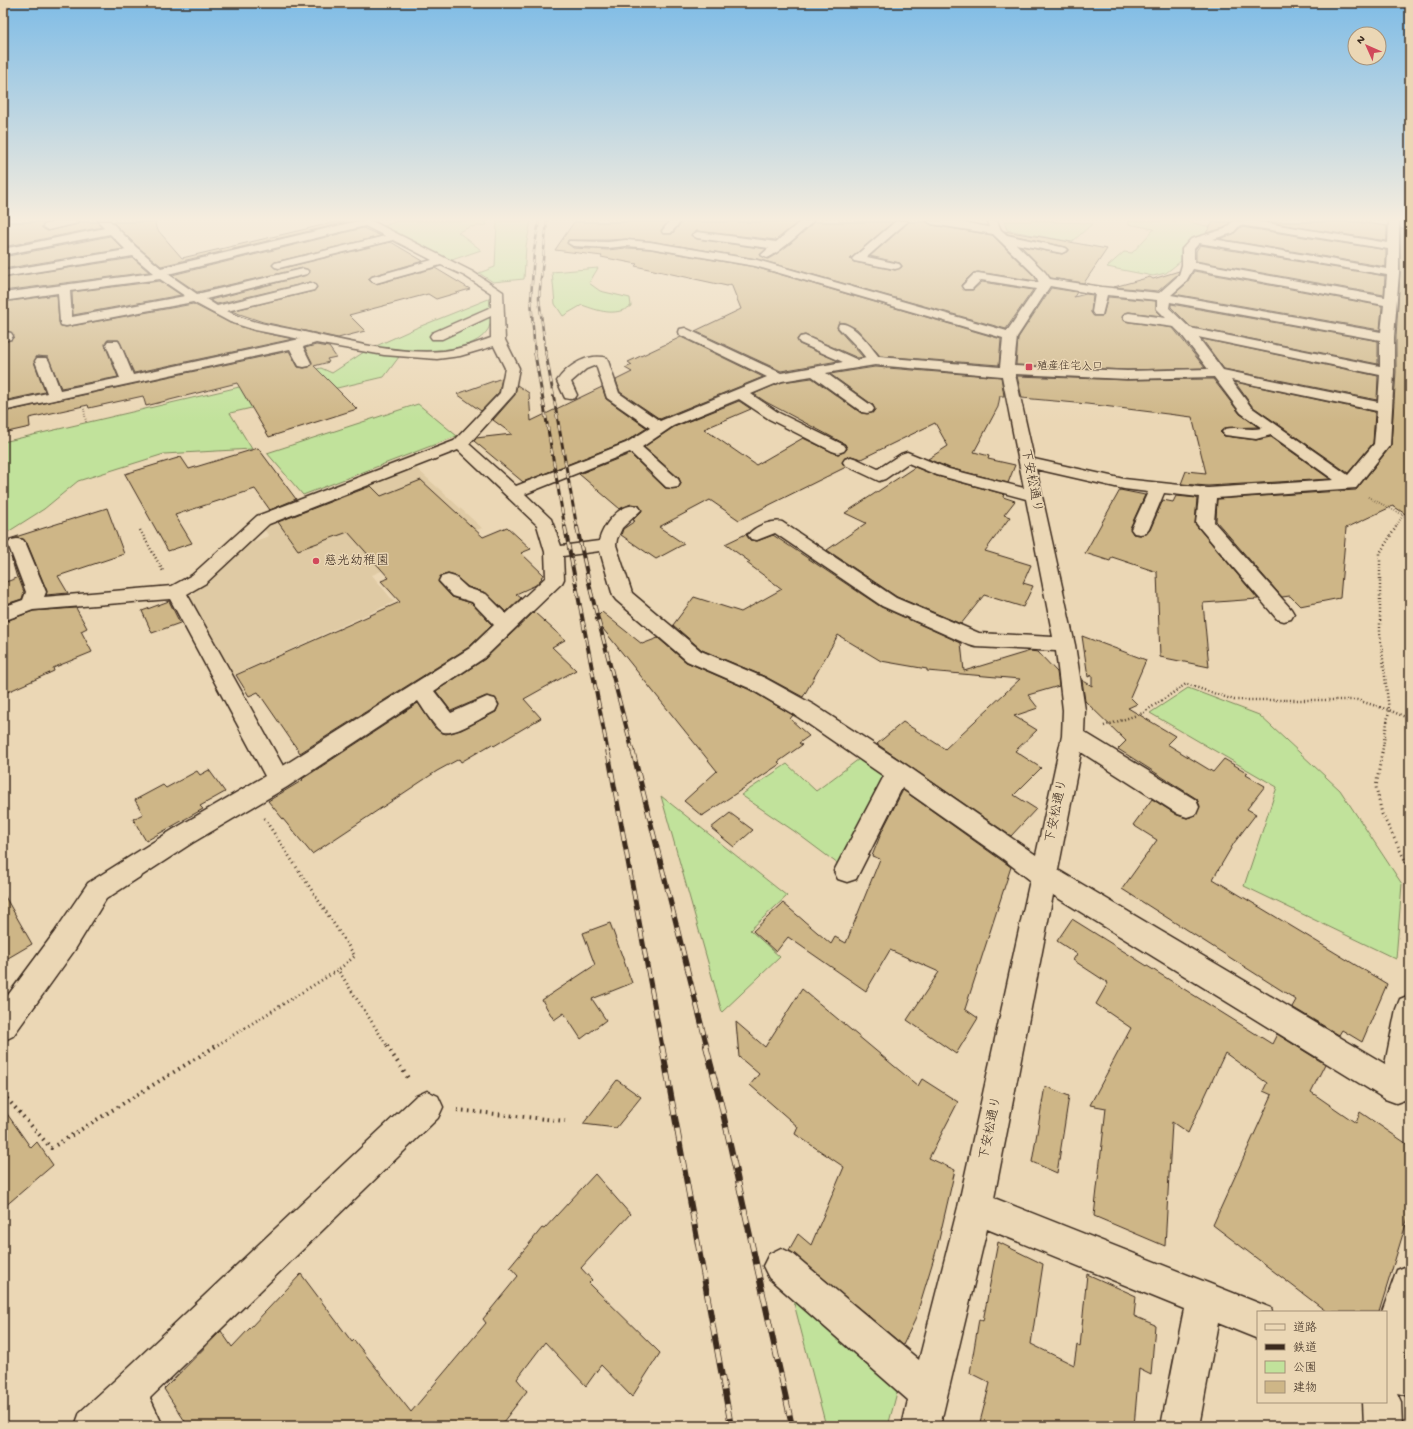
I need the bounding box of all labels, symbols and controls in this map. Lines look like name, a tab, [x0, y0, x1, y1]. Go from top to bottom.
north arrow	[1347, 26, 1387, 66]
text: N	[1355, 34, 1368, 47]
place label: 殖産住宅入口	[1037, 360, 1103, 373]
marker: 殖産住宅入口	[1024, 362, 1034, 372]
street label: 下安松通り	[1017, 447, 1046, 514]
place label: 慈光幼稚園	[324, 553, 389, 569]
marker: 慈光幼稚園	[311, 556, 321, 566]
street label: 下安松通り	[1042, 777, 1071, 844]
street label: 下安松通り	[976, 1094, 1005, 1161]
legend	[1257, 1311, 1387, 1403]
text: 道路	[1293, 1321, 1317, 1336]
text: 鉄道	[1293, 1341, 1317, 1356]
text: 公園	[1293, 1361, 1317, 1376]
text: 建物	[1293, 1381, 1317, 1396]

